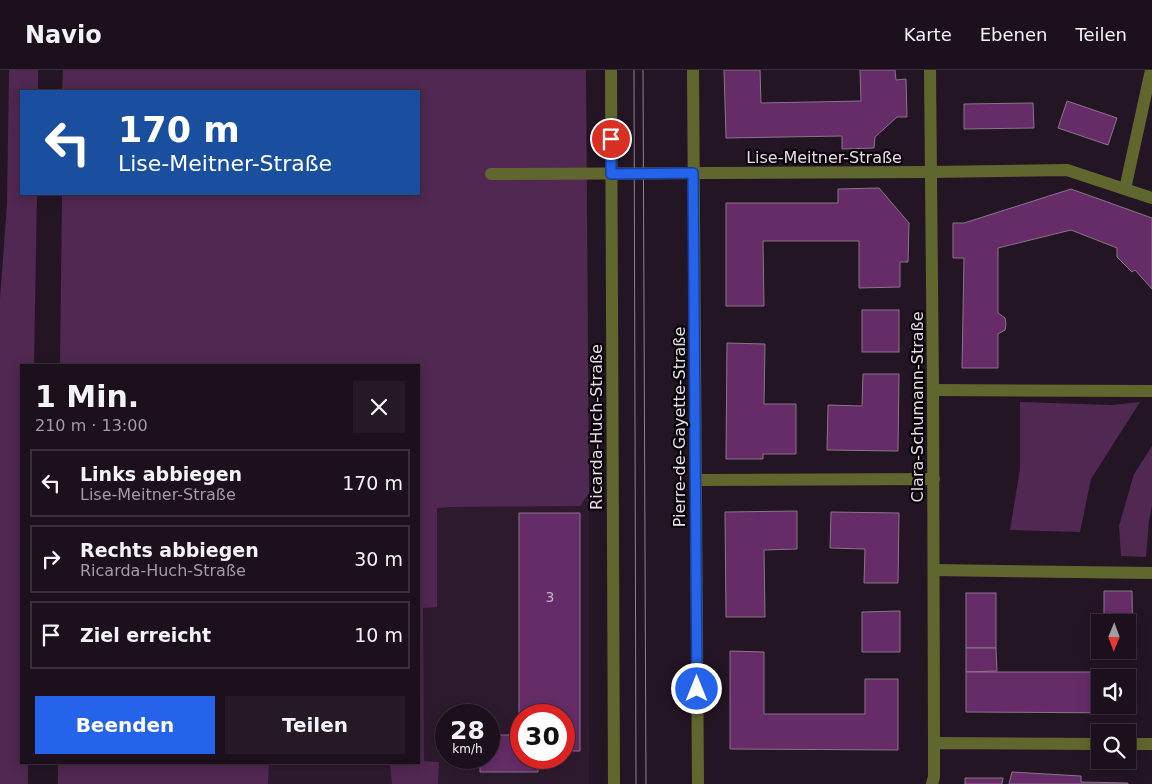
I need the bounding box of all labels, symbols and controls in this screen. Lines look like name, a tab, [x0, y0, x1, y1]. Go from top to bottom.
text: Navio	[25, 21, 102, 49]
text: Karte	[904, 24, 952, 45]
text: Ebenen	[980, 24, 1048, 45]
text: Teilen	[1076, 24, 1127, 45]
icon: left	[35, 110, 100, 175]
text: 170 m	[118, 110, 240, 150]
pin	[590, 118, 632, 160]
icon: arrive	[597, 125, 625, 153]
street label: Lise-Meitner-Straße	[746, 148, 902, 167]
text: Lise-Meitner-Straße	[118, 151, 332, 176]
street label: Clara-Schumann-Straße	[908, 312, 927, 503]
street label: Pierre-de-Gayette-Straße	[670, 327, 689, 527]
street label: Ricarda-Huch-Straße	[587, 344, 606, 510]
text: 1 Min.	[35, 379, 139, 414]
button: close	[353, 381, 405, 433]
text: 210 m · 13:00	[35, 416, 148, 435]
text: Links abbiegen	[80, 463, 242, 485]
icon: left	[37, 469, 65, 497]
text: 170 m	[342, 472, 403, 494]
text: Lise-Meitner-Straße	[80, 485, 236, 504]
text: Rechts abbiegen	[80, 539, 259, 561]
icon: right	[37, 545, 65, 573]
text: 30 m	[354, 548, 403, 570]
text: Ricarda-Huch-Straße	[80, 561, 246, 580]
house number: 3	[546, 589, 554, 605]
north arrow	[1091, 614, 1136, 659]
map controls	[1091, 614, 1136, 769]
icon: arrive	[37, 621, 65, 649]
text: Ziel erreicht	[80, 624, 211, 646]
text: 10 m	[354, 624, 403, 646]
position arrow	[670, 662, 722, 714]
button: sound	[1091, 669, 1136, 714]
button: Beenden	[35, 696, 215, 754]
button: Teilen	[225, 696, 405, 754]
speed limit sign: 30	[510, 704, 575, 769]
text: 28	[450, 716, 485, 745]
button: search	[1091, 724, 1136, 769]
text: km/h	[452, 742, 483, 756]

